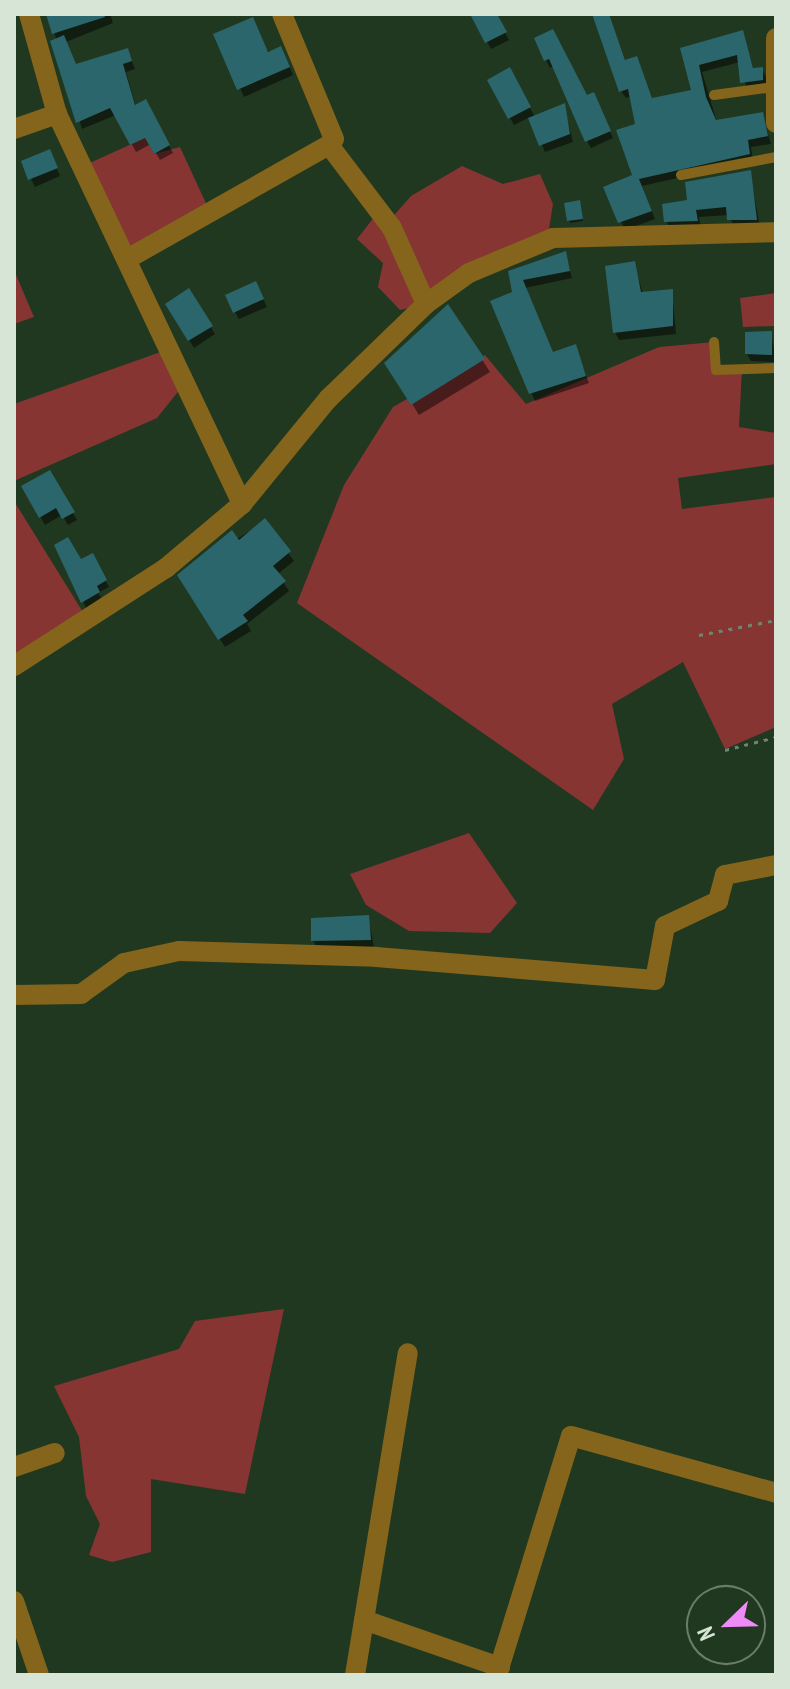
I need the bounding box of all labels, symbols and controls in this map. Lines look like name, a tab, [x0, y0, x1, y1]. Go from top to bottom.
north arrow	[686, 1585, 766, 1665]
text: N	[691, 1623, 721, 1645]

